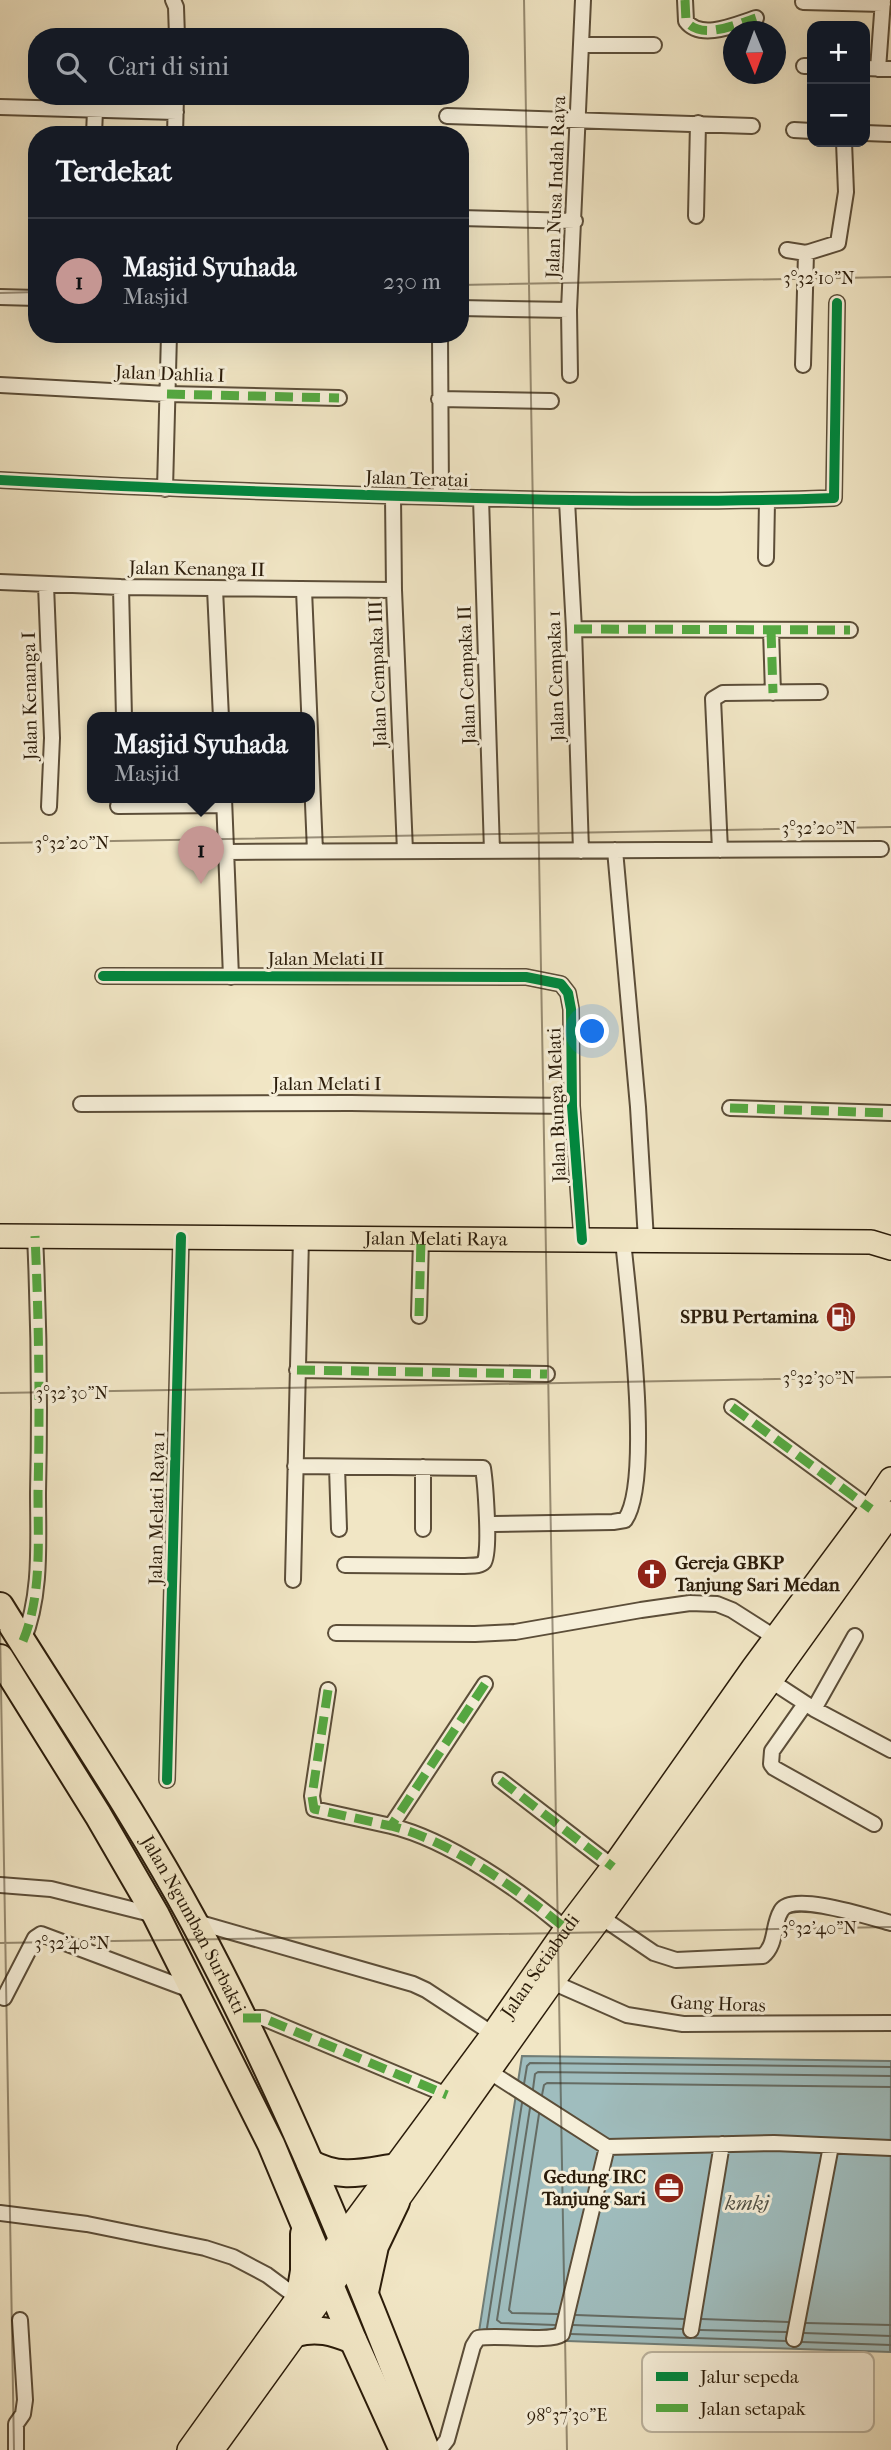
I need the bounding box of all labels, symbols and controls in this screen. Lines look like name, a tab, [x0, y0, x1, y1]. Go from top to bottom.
north arrow	[723, 21, 786, 84]
map controls	[807, 21, 870, 147]
button: +	[807, 21, 870, 84]
search box	[28, 28, 469, 105]
icon: search	[52, 48, 90, 86]
text: Cari di sini	[108, 51, 229, 82]
button: −	[807, 84, 870, 147]
street label: Jalan Nusa Indah Raya	[542, 95, 570, 281]
text: Terdekat	[56, 154, 172, 189]
text: Masjid Syuhada	[123, 252, 297, 283]
text: 1	[75, 268, 83, 295]
text: 230 m	[383, 268, 441, 295]
text: 3°32'10"N	[783, 268, 855, 289]
text: Masjid	[123, 283, 188, 310]
street label: Jalan Dahlia I	[113, 361, 225, 387]
street label: Jalan Teratai	[363, 466, 469, 492]
street label: Jalan Kenanga II	[127, 557, 265, 581]
street label: Jalan Cempaka III	[364, 600, 392, 750]
street label: Jalan Cempaka II	[454, 605, 480, 747]
street label: Jalan Cempaka 1	[543, 610, 569, 744]
street label: Jalan Kenanga I	[18, 631, 42, 763]
popup	[87, 712, 315, 803]
text: Masjid Syuhada	[114, 729, 288, 760]
text: Masjid	[114, 760, 179, 787]
text: 3°32'20"N	[782, 818, 856, 839]
pin: 1	[178, 826, 224, 884]
text: 3°32'20"N	[35, 833, 109, 854]
street label: Jalan Melati II	[266, 948, 384, 970]
your location	[575, 1014, 609, 1048]
street label: Jalan Bunga Melati	[543, 1027, 571, 1185]
street label: Jalan Melati I	[270, 1073, 382, 1095]
street label: Jalan Melati Raya	[362, 1227, 508, 1250]
fuel station icon: SPBU Pertamina	[824, 1300, 858, 1334]
place label: SPBU Pertamina	[680, 1306, 819, 1328]
text: 3°32'30"N	[783, 1368, 856, 1389]
text: 3°32'30"N	[36, 1383, 109, 1404]
street label: Jalan Melati Raya 1	[145, 1431, 169, 1587]
place label: Gereja GBKP Tanjung Sari Medan	[674, 1552, 841, 1596]
church icon: Gereja GBKP Tanjung Sari Medan	[635, 1557, 669, 1591]
street label: Jalan Ngumban Surbakti	[135, 1830, 250, 2018]
street label: Jalan Setiabudi	[495, 1910, 584, 2024]
text: 3°32'40"N	[781, 1918, 857, 1939]
text: 3°32'40"N	[34, 1933, 110, 1954]
street label: Gang Horas	[670, 1991, 766, 2017]
place label: Gedung IRC Tanjung Sari	[541, 2166, 646, 2210]
office icon: Gedung IRC Tanjung Sari	[652, 2171, 686, 2205]
water label: kmkj	[724, 2191, 770, 2215]
legend	[642, 2352, 874, 2432]
text: Jalur sepeda	[698, 2366, 799, 2388]
text: Jalan setapak	[698, 2398, 806, 2420]
text: 98°37'30"E	[527, 2405, 607, 2426]

